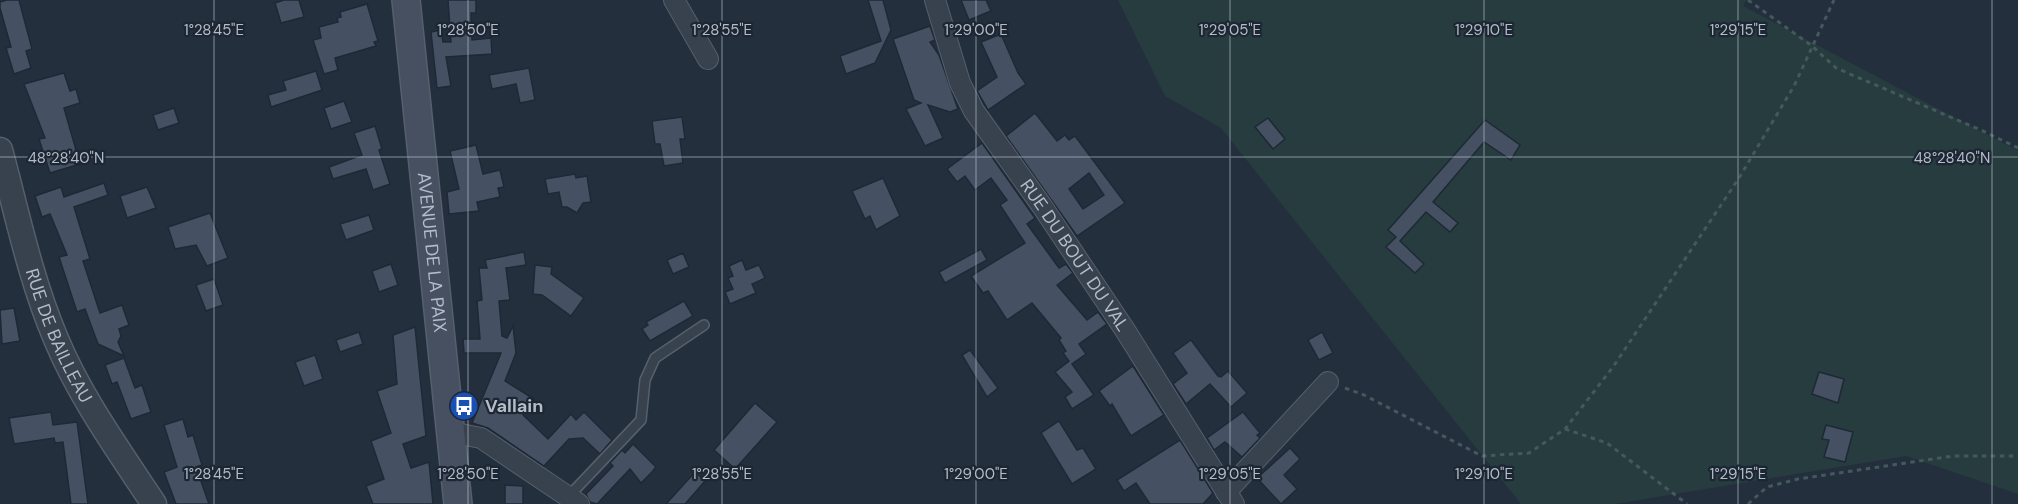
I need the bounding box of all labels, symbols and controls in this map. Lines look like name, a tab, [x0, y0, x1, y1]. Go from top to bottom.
text: 1°28'45"E	[184, 20, 244, 40]
text: 1°28'50"E	[437, 20, 499, 40]
text: 1°28'55"E	[692, 20, 752, 40]
text: 1°29'00"E	[944, 20, 1008, 40]
text: 1°29'05"E	[1199, 20, 1261, 40]
text: 1°29'10"E	[1455, 20, 1513, 40]
text: 1°29'15"E	[1710, 20, 1766, 40]
text: 48°28'40"N	[28, 148, 104, 168]
text: 48°28'40"N	[1914, 148, 1990, 168]
street label: AVENUE DE LA PAIX	[412, 171, 452, 334]
street label: RUE DU BOUT DU VAL	[1015, 174, 1135, 336]
street label: RUE DE BAILLEAU	[20, 265, 98, 407]
bus stop icon: Vallain	[448, 390, 480, 422]
place label: Vallain	[485, 394, 543, 418]
text: 1°28'45"E	[184, 464, 244, 484]
text: 1°28'50"E	[437, 464, 499, 484]
text: 1°28'55"E	[692, 464, 752, 484]
text: 1°29'00"E	[944, 464, 1008, 484]
text: 1°29'05"E	[1199, 464, 1261, 484]
text: 1°29'10"E	[1455, 464, 1513, 484]
text: 1°29'15"E	[1710, 464, 1766, 484]

